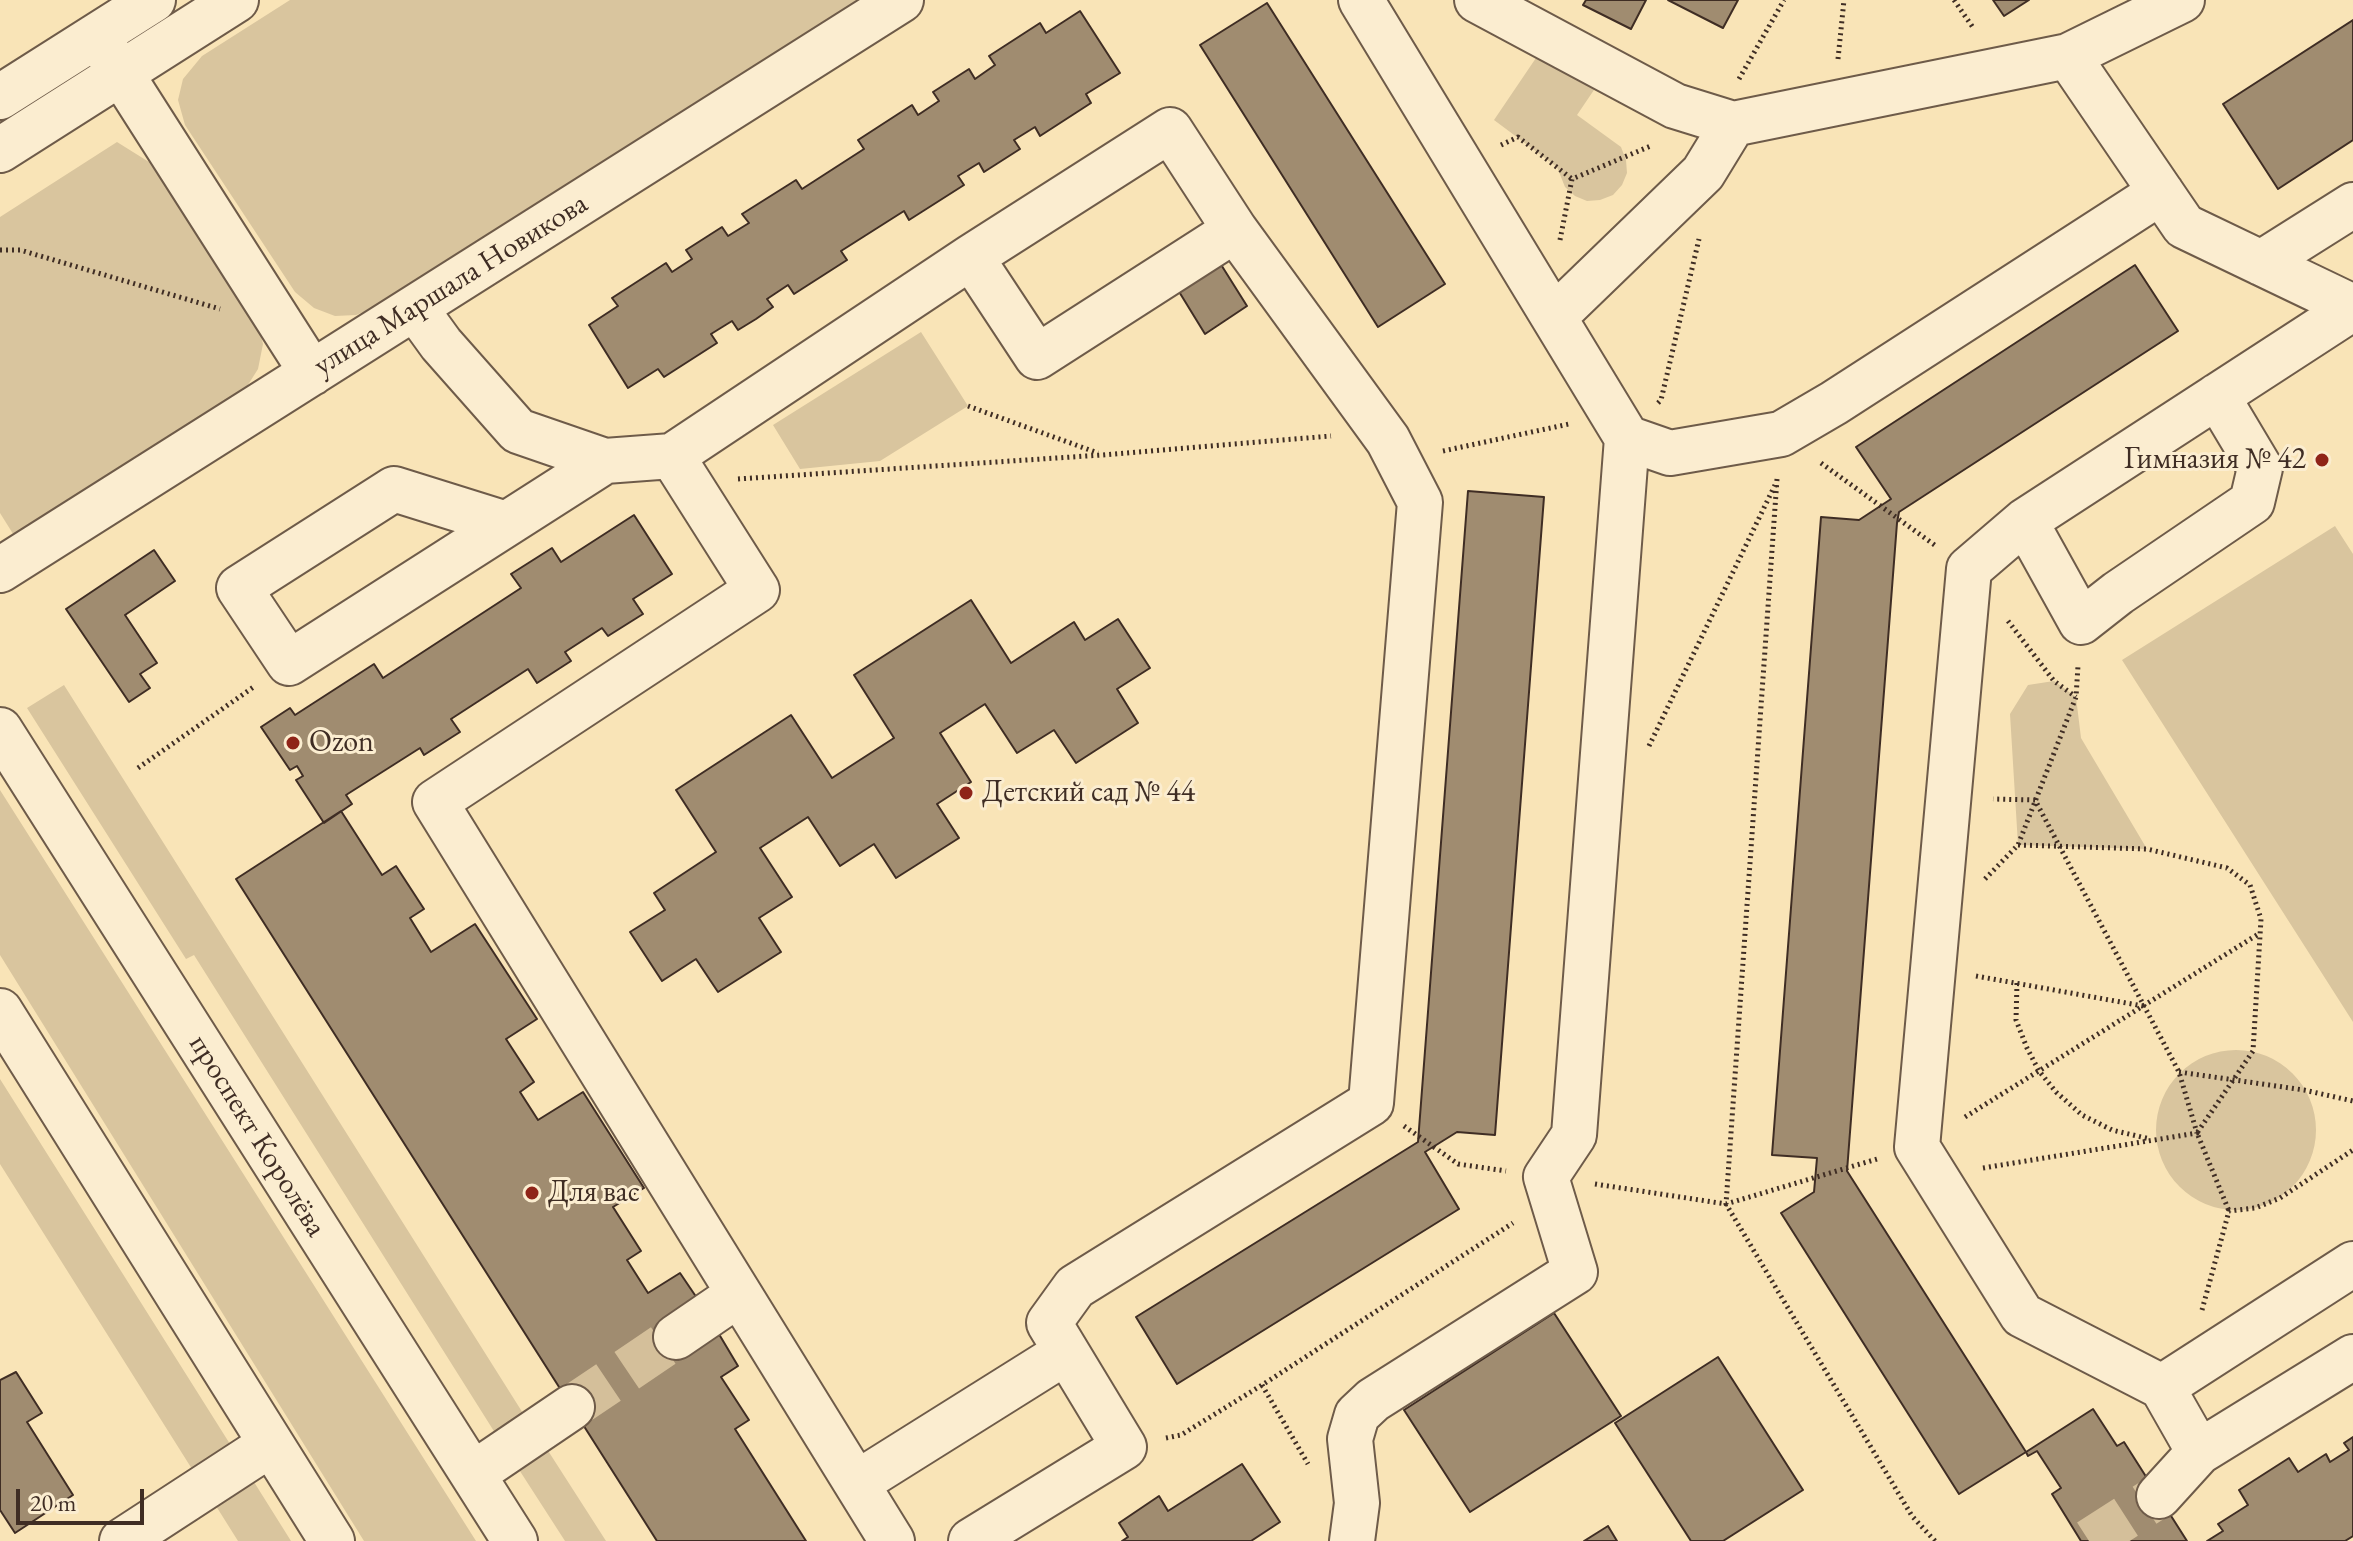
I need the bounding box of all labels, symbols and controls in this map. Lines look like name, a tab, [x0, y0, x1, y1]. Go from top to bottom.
street label: улица Маршала Новикова	[307, 186, 595, 384]
place label: Гимназия № 42	[2124, 442, 2306, 478]
marker: Гимназия № 42	[2313, 451, 2331, 469]
place label: Ozon	[309, 725, 374, 761]
marker: Ozon	[284, 734, 302, 752]
place label: Детский сад № 44	[982, 775, 1195, 811]
marker: Детский сад № 44	[957, 784, 975, 802]
street label: проспект Королёва	[180, 1028, 334, 1244]
place label: Для вас	[548, 1175, 640, 1211]
marker: Для вас	[523, 1184, 541, 1202]
scale bar	[20, 1473, 148, 1523]
text: 20 m	[30, 1487, 77, 1518]

